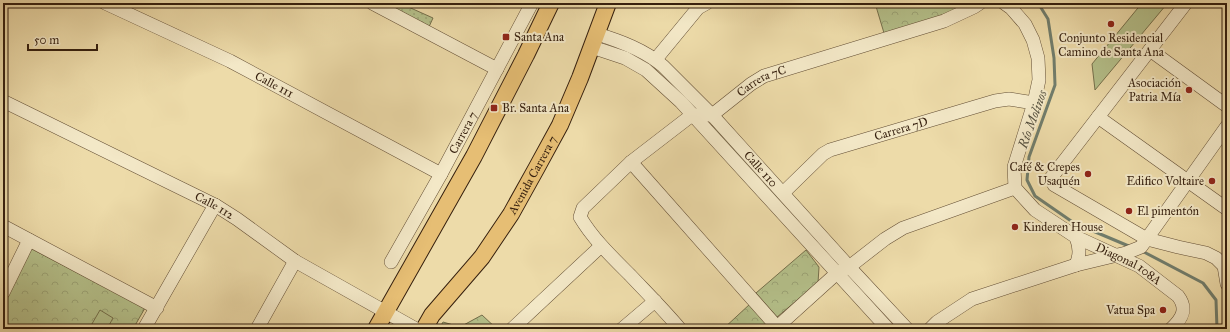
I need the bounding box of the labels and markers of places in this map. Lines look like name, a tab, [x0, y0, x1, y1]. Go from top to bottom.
marker: Conjunto Residencial Camino de Santa Ana	[1106, 19, 1116, 29]
place label: Santa Ana	[514, 30, 565, 44]
place label: Conjunto Residencial Camino de Santa Ana	[1058, 31, 1165, 59]
marker: Santa Ana	[501, 32, 511, 42]
place label: Asociación Patria Mía	[1127, 76, 1182, 104]
marker: Asociación Patria Mía	[1184, 85, 1194, 95]
place label: Br. Santa Ana	[502, 101, 570, 115]
marker: Br. Santa Ana	[489, 103, 499, 113]
place label: Café & Crepes Usaquén	[1010, 160, 1081, 189]
marker: Café & Crepes Usaquén	[1083, 169, 1093, 179]
place label: Edifico Voltaire	[1127, 174, 1204, 188]
marker: Edifico Voltaire	[1207, 176, 1217, 186]
place label: El pimentón	[1137, 204, 1200, 218]
marker: El pimentón	[1124, 206, 1134, 216]
place label: Kinderen House	[1023, 220, 1103, 234]
marker: Kinderen House	[1010, 222, 1020, 232]
place label: Vatua Spa	[1105, 303, 1156, 317]
marker: Vatua Spa	[1158, 305, 1168, 315]

